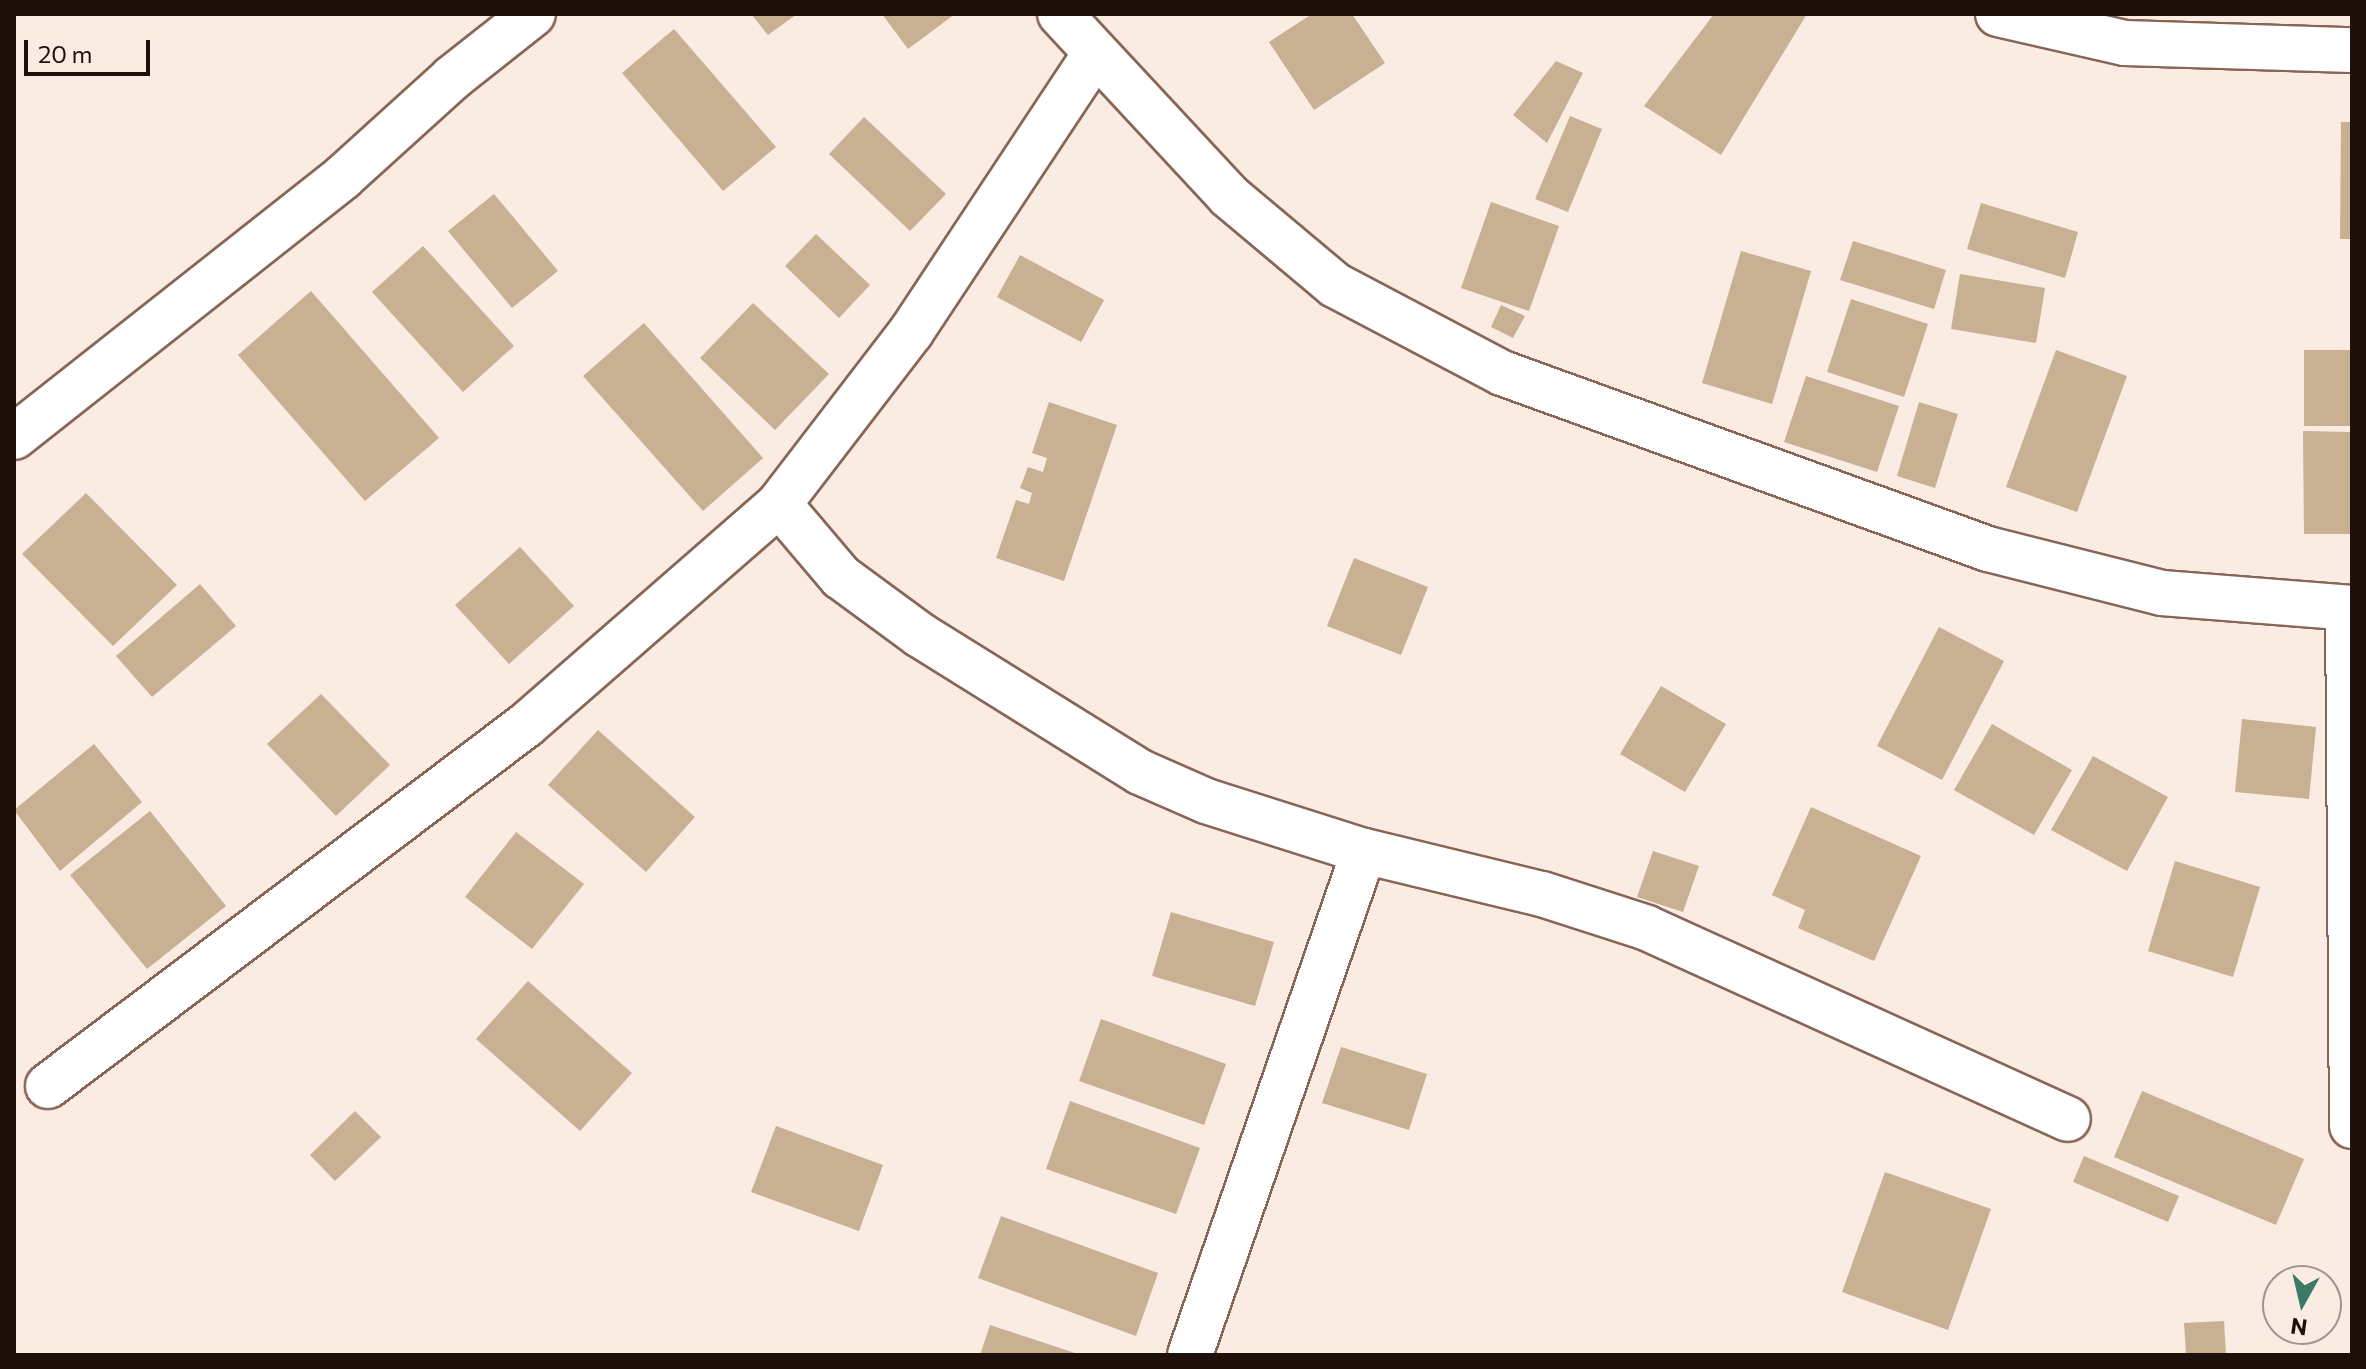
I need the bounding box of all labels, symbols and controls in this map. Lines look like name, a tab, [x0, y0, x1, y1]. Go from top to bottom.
scale bar	[28, 24, 154, 74]
text: 20 m	[38, 39, 92, 68]
north arrow	[2262, 1265, 2342, 1345]
text: N	[2289, 1313, 2309, 1342]

